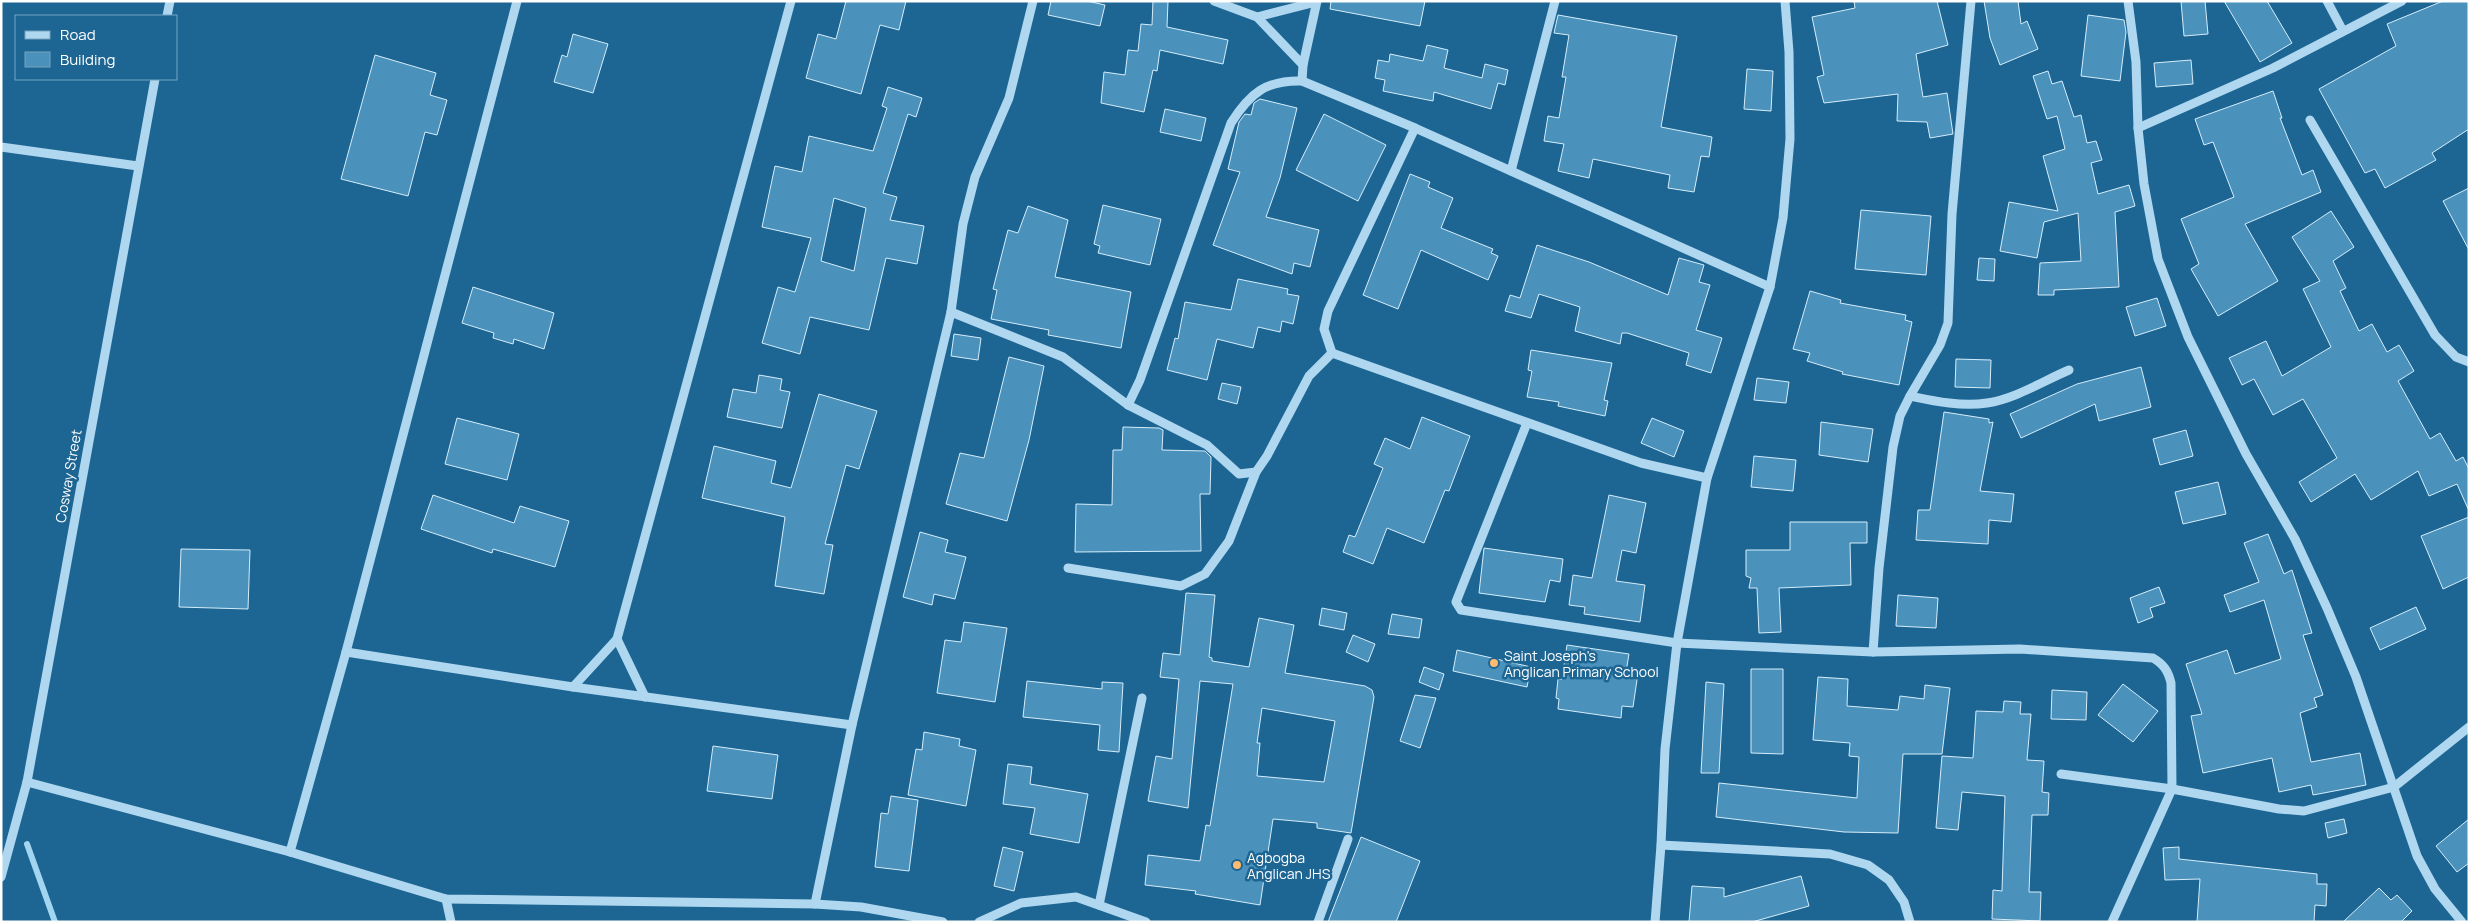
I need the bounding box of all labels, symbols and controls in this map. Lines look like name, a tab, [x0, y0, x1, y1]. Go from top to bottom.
legend	[15, 15, 178, 80]
text: Road	[60, 24, 96, 45]
text: Building	[60, 49, 115, 70]
street label: Cosway Street	[50, 428, 86, 524]
place label: Saint Joseph's Anglican Primary School	[1504, 646, 1659, 681]
marker: Saint Joseph's Anglican Primary School	[1488, 657, 1500, 669]
place label: Agbogba Anglican JHS	[1247, 848, 1331, 883]
marker: Agbogba Anglican JHS	[1231, 859, 1243, 871]

